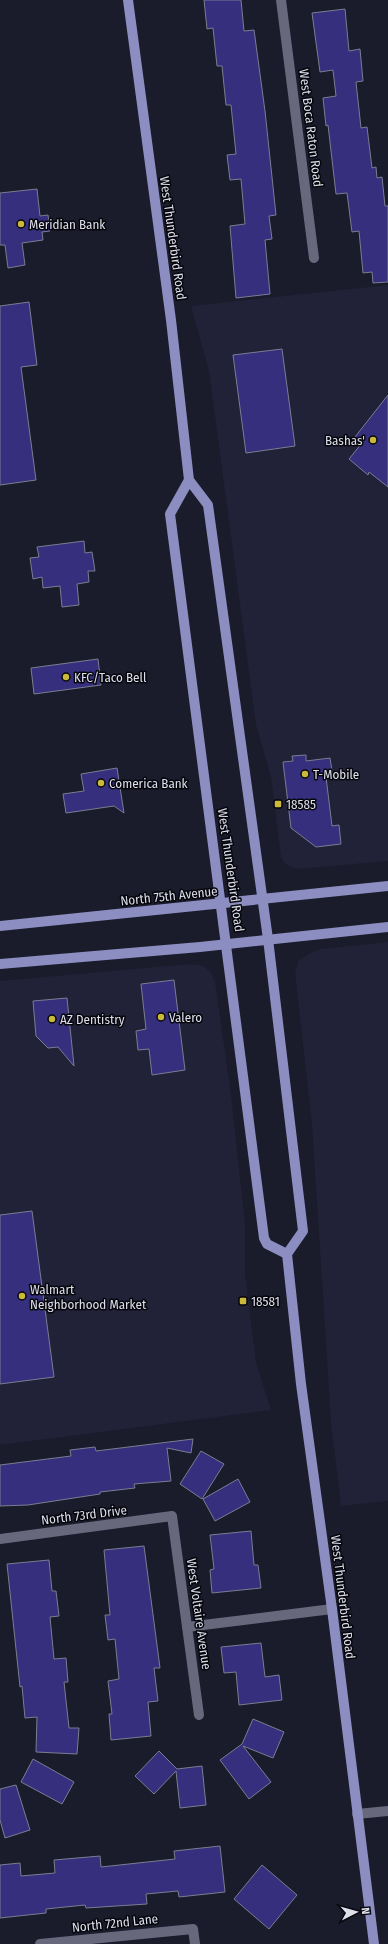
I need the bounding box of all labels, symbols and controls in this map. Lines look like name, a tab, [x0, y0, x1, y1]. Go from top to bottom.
street label: West Boca Raton Road	[296, 68, 326, 188]
street label: West Thunderbird Road	[157, 175, 189, 301]
place label: Meridian Bank	[29, 217, 106, 232]
marker: Meridian Bank	[16, 219, 26, 229]
place label: Bashas'	[325, 433, 365, 448]
marker: Bashas'	[368, 435, 378, 445]
place label: KFC/Taco Bell	[74, 670, 147, 685]
marker: KFC/Taco Bell	[61, 672, 71, 682]
place label: T-Mobile	[313, 767, 359, 782]
marker: T-Mobile	[300, 769, 310, 779]
place label: Comerica Bank	[109, 776, 189, 791]
marker: Comerica Bank	[96, 778, 106, 788]
place label: 18585	[286, 797, 316, 812]
marker: 18585	[273, 799, 283, 809]
street label: West Thunderbird Road	[215, 807, 247, 933]
street label: North 75th Avenue	[120, 883, 218, 909]
place label: Valero	[169, 1010, 202, 1025]
place label: AZ Dentistry	[60, 1012, 125, 1027]
marker: Valero	[156, 1012, 166, 1022]
marker: AZ Dentistry	[47, 1014, 57, 1024]
place label: Walmart Neighborhood Market	[30, 1282, 147, 1312]
marker: Walmart Neighborhood Market	[17, 1291, 27, 1301]
place label: 18581	[251, 1294, 280, 1309]
marker: 18581	[238, 1296, 248, 1306]
street label: North 73rd Drive	[40, 1502, 128, 1528]
street label: West Thunderbird Road	[328, 1534, 358, 1660]
street label: West Voltaire Avenue	[184, 1558, 214, 1670]
north arrow	[336, 1892, 376, 1932]
text: N	[359, 1907, 372, 1915]
street label: North 72nd Lane	[71, 1911, 159, 1935]

